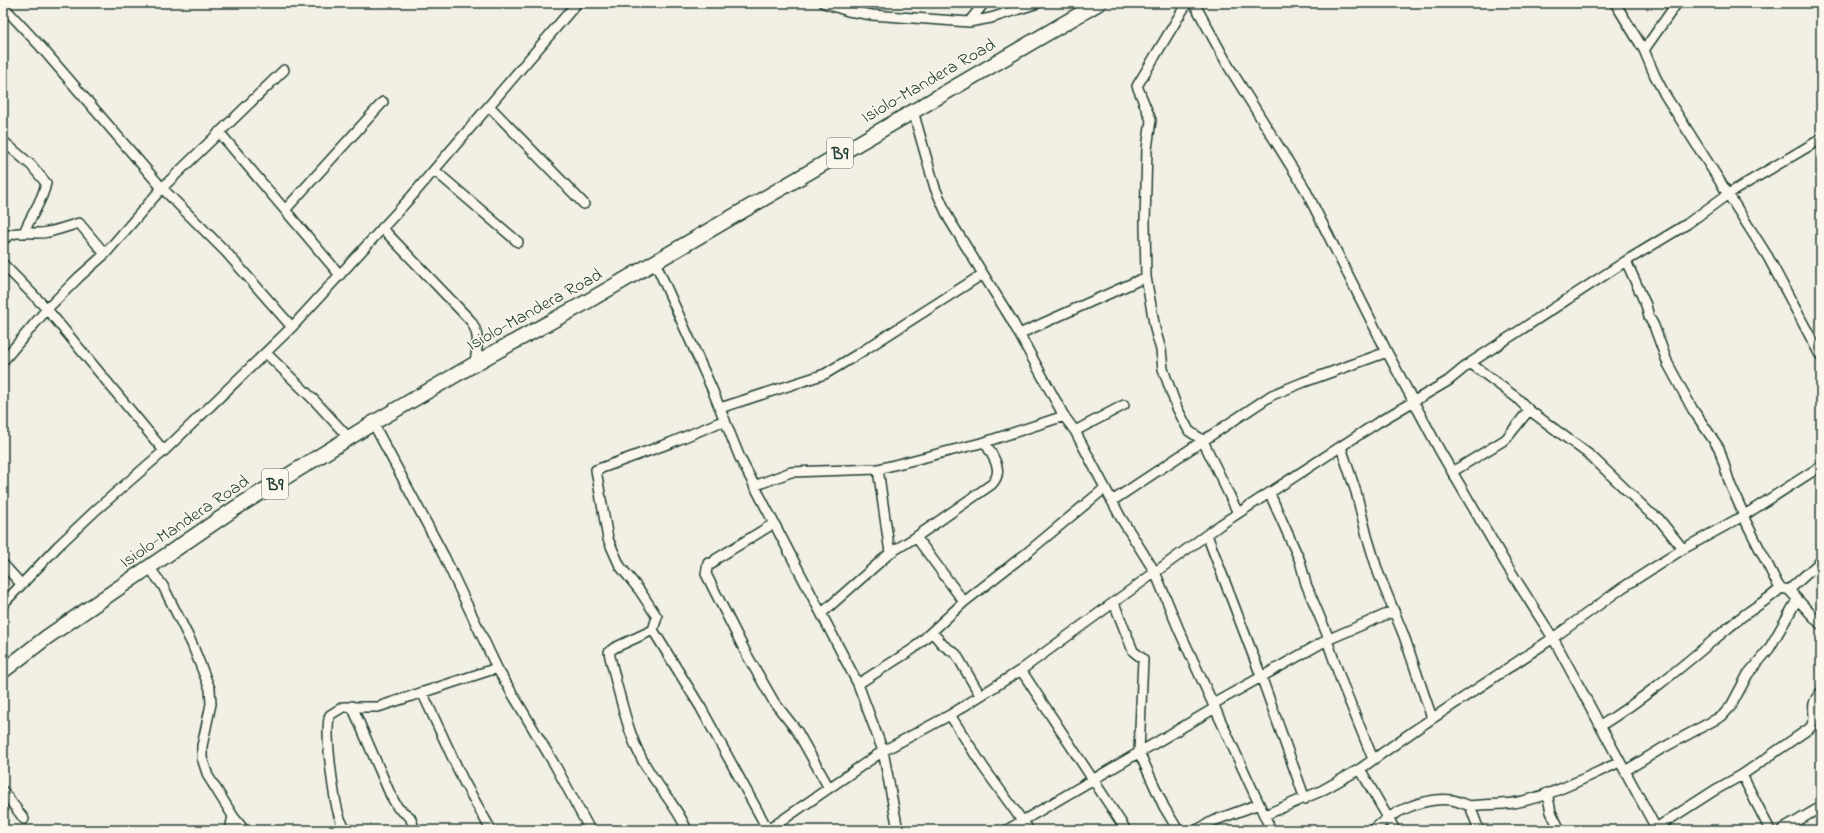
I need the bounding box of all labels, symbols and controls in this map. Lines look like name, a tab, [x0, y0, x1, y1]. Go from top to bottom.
street label: Isiolo-Mandera Road	[857, 33, 1001, 131]
road number: B9	[827, 138, 853, 168]
street label: Isiolo-Mandera Road	[463, 263, 607, 359]
road number: B9	[262, 469, 288, 499]
street label: Isiolo-Mandera Road	[115, 470, 255, 576]

